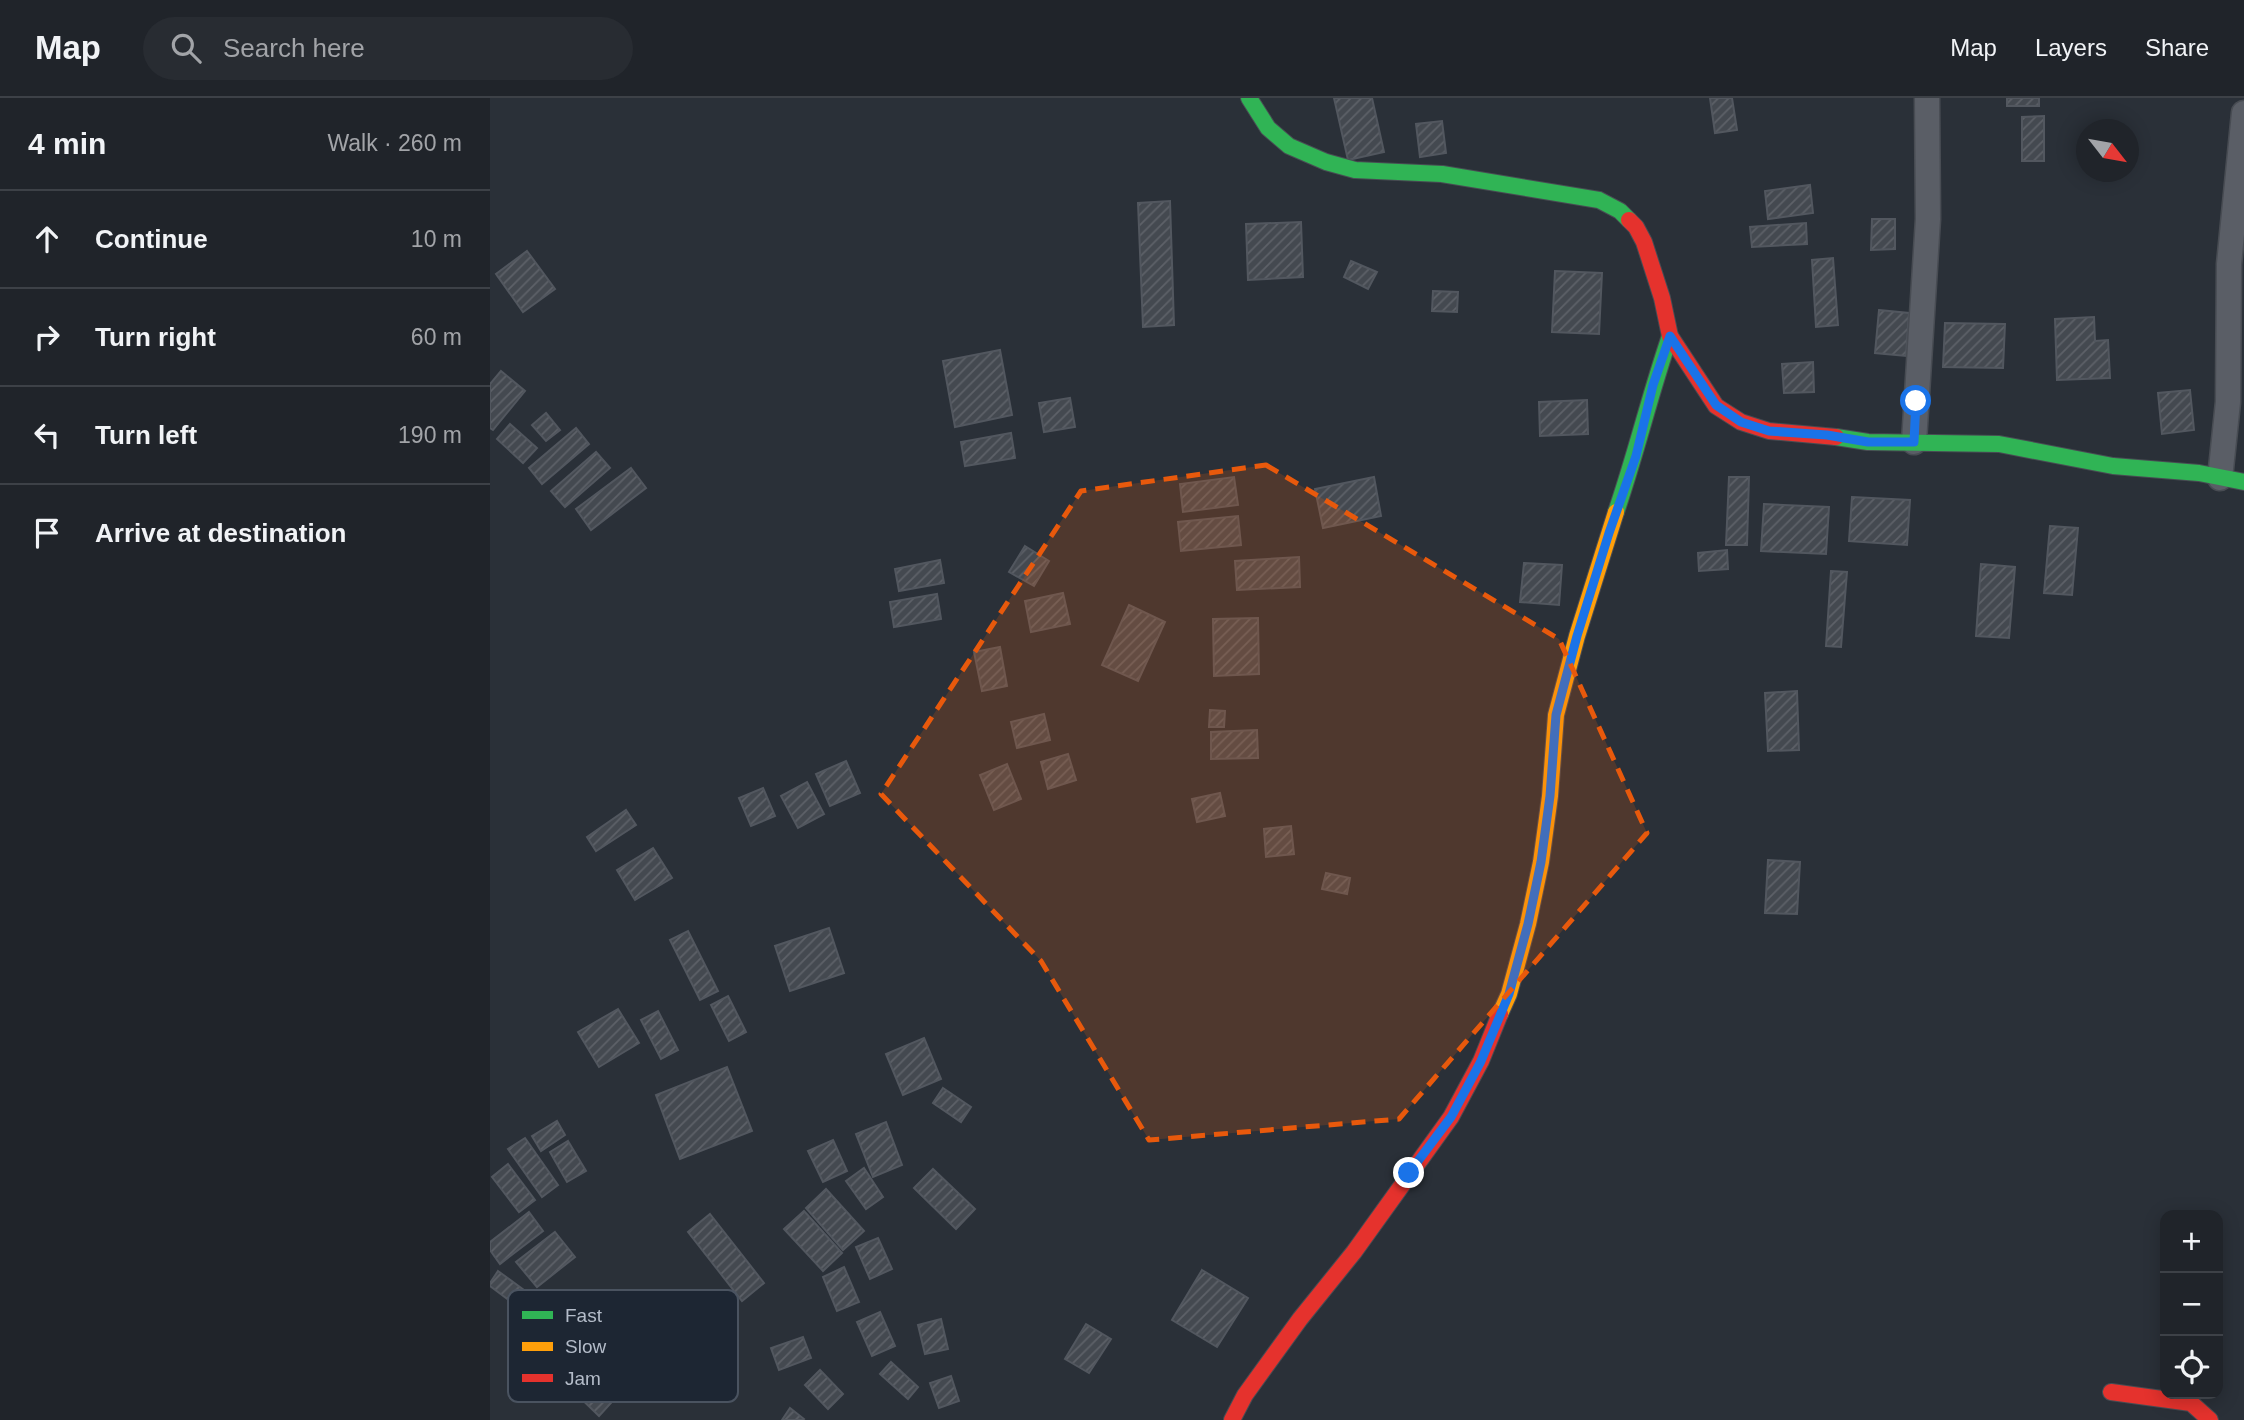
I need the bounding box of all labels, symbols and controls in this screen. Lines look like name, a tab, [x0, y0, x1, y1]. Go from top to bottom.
search box	[143, 17, 633, 80]
text: Map	[35, 29, 101, 66]
icon: search	[167, 29, 205, 67]
text: Search here	[223, 33, 365, 63]
text: Map	[1950, 34, 1997, 61]
text: Layers	[2035, 34, 2107, 61]
text: Share	[2145, 34, 2209, 61]
north arrow	[2076, 119, 2139, 182]
text: 4 min	[28, 127, 106, 160]
text: Walk · 260 m	[327, 130, 462, 156]
icon: ahead	[28, 220, 66, 258]
text: Continue	[95, 224, 208, 254]
text: 10 m	[411, 226, 462, 252]
icon: right	[28, 318, 66, 356]
text: Turn right	[95, 322, 216, 352]
text: 60 m	[411, 324, 462, 350]
route start	[1900, 385, 1931, 416]
icon: left	[28, 416, 66, 454]
text: Turn left	[95, 420, 197, 450]
text: 190 m	[398, 422, 462, 448]
icon: arrive	[28, 514, 66, 552]
text: Arrive at destination	[95, 518, 346, 548]
route end	[1393, 1157, 1424, 1188]
map controls	[2160, 1210, 2223, 1399]
button: +	[2160, 1210, 2223, 1273]
button: −	[2160, 1273, 2223, 1336]
legend	[508, 1290, 738, 1402]
text: Fast	[565, 1305, 603, 1326]
text: Slow	[565, 1336, 606, 1357]
button: locate	[2160, 1336, 2223, 1399]
text: Jam	[565, 1368, 601, 1389]

